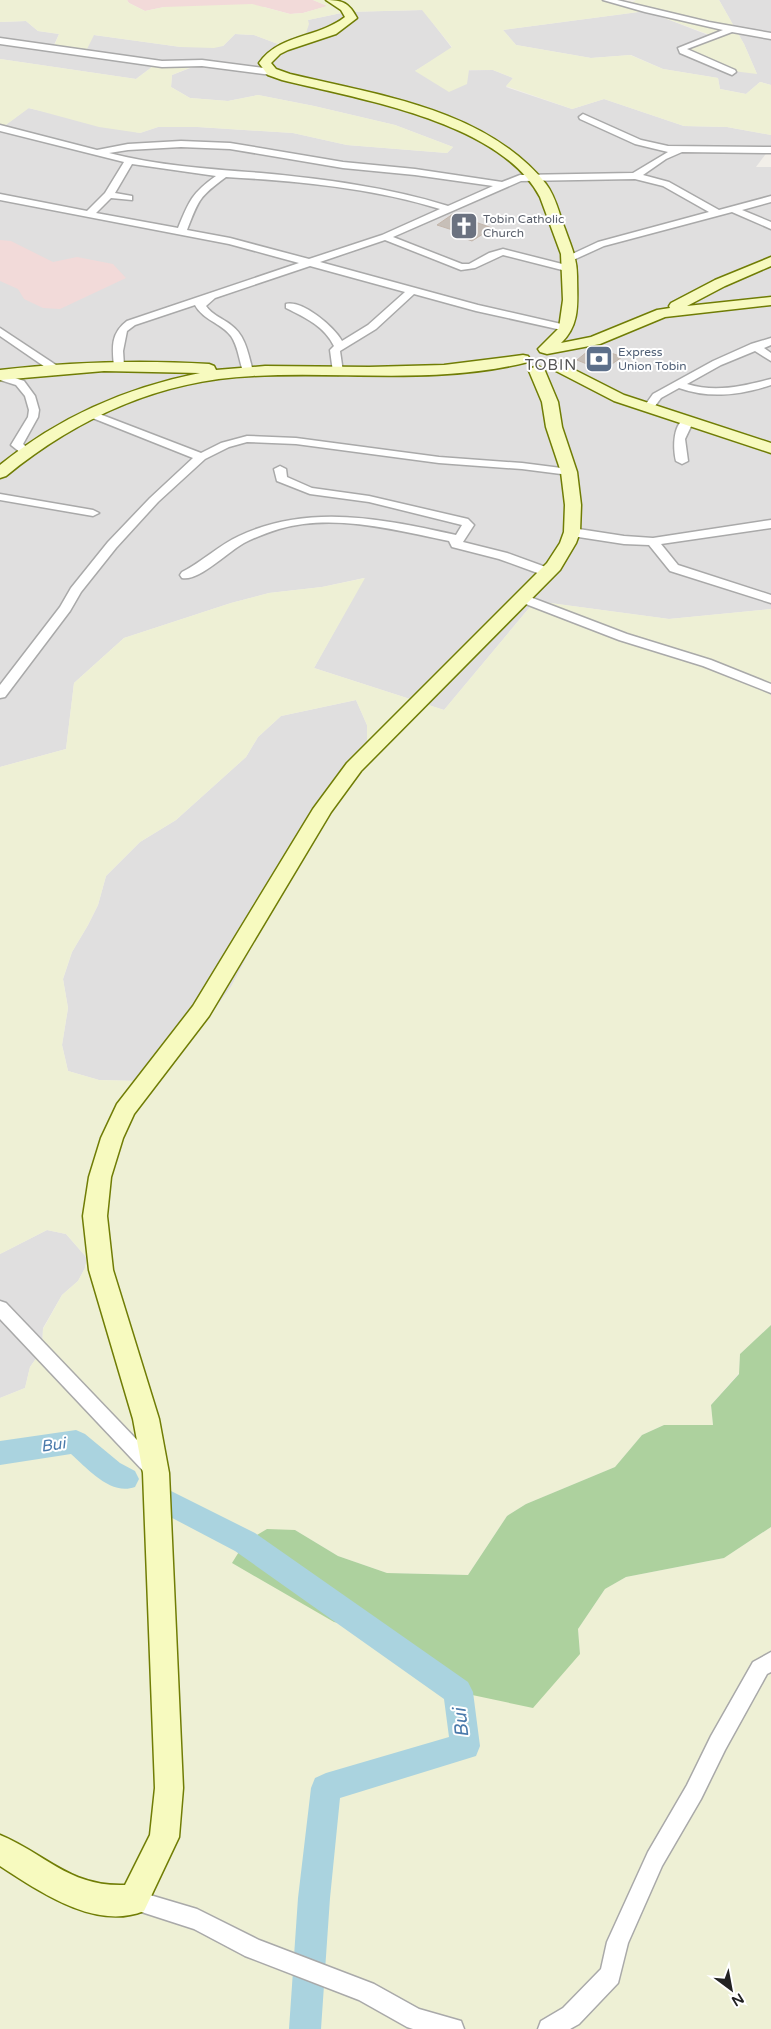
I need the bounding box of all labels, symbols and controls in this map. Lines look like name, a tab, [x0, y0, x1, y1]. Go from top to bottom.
church icon: Tobin Catholic Church	[449, 211, 479, 241]
place label: Tobin Catholic Church	[483, 212, 564, 240]
bank icon: Express Union Tobin	[584, 344, 614, 374]
place label: Express Union Tobin	[618, 345, 687, 373]
district label: TOBIN	[525, 356, 577, 374]
water label: Bui	[39, 1433, 69, 1457]
water label: Bui	[448, 1705, 473, 1739]
north arrow	[706, 1964, 756, 2014]
text: N	[728, 1989, 747, 2010]

